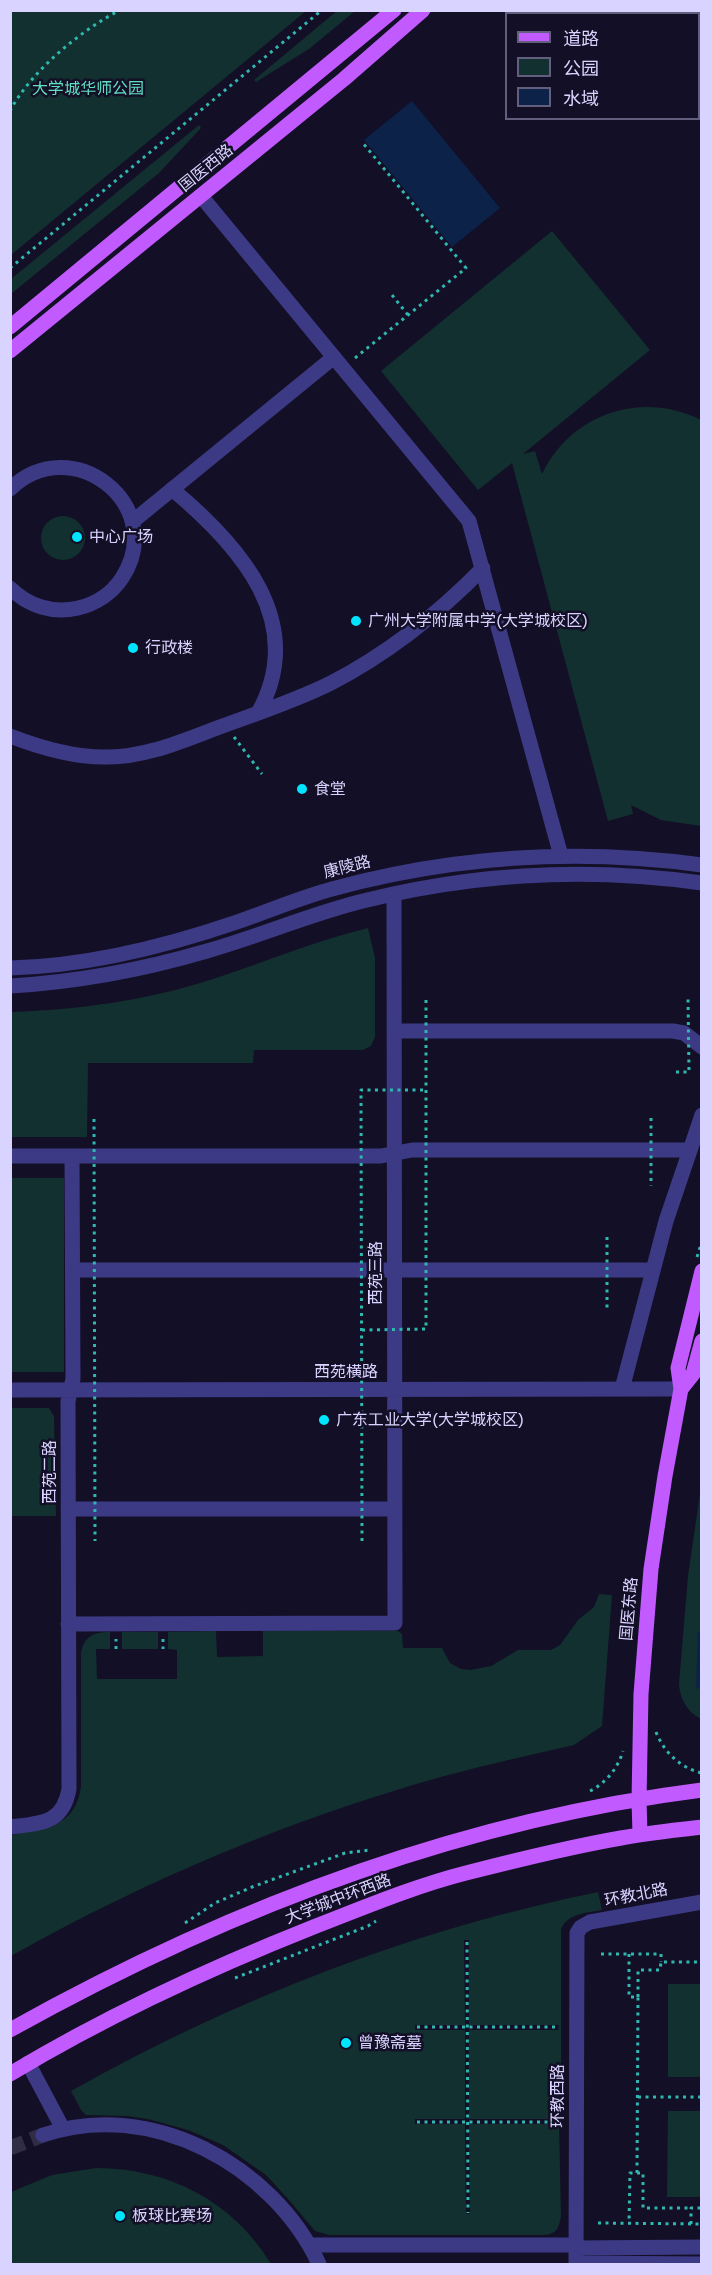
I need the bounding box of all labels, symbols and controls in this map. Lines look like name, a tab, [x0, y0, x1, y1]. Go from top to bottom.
legend	[505, 12, 700, 120]
text: 道路	[563, 27, 599, 49]
text: 公园	[563, 57, 599, 79]
park label: 大学城华师公园	[32, 79, 144, 99]
text: 水域	[563, 87, 599, 109]
street label: 国医西路	[175, 140, 237, 196]
place label: 中心广场	[89, 527, 153, 547]
marker: 中心广场	[70, 530, 84, 544]
place label: 广州大学附属中学(大学城校区)	[368, 611, 588, 631]
marker: 广州大学附属中学(大学城校区)	[349, 614, 363, 628]
place label: 行政楼	[145, 638, 193, 658]
marker: 行政楼	[126, 641, 140, 655]
place label: 食堂	[314, 779, 346, 799]
marker: 食堂	[295, 782, 309, 796]
street label: 康陵路	[321, 852, 373, 882]
street label: 西苑三路	[366, 1241, 386, 1305]
street label: 西苑横路	[314, 1362, 378, 1382]
place label: 广东工业大学(大学城校区)	[336, 1410, 524, 1430]
marker: 广东工业大学(大学城校区)	[317, 1413, 331, 1427]
street label: 西苑二路	[40, 1440, 60, 1504]
street label: 国医东路	[617, 1576, 641, 1642]
street label: 大学城中环西路	[282, 1870, 394, 1928]
street label: 环教北路	[603, 1879, 669, 1911]
place label: 曾豫斋墓	[358, 2033, 422, 2053]
marker: 曾豫斋墓	[339, 2036, 353, 2050]
street label: 环教西路	[548, 2064, 568, 2128]
place label: 板球比赛场	[132, 2206, 212, 2226]
marker: 板球比赛场	[113, 2209, 127, 2223]

